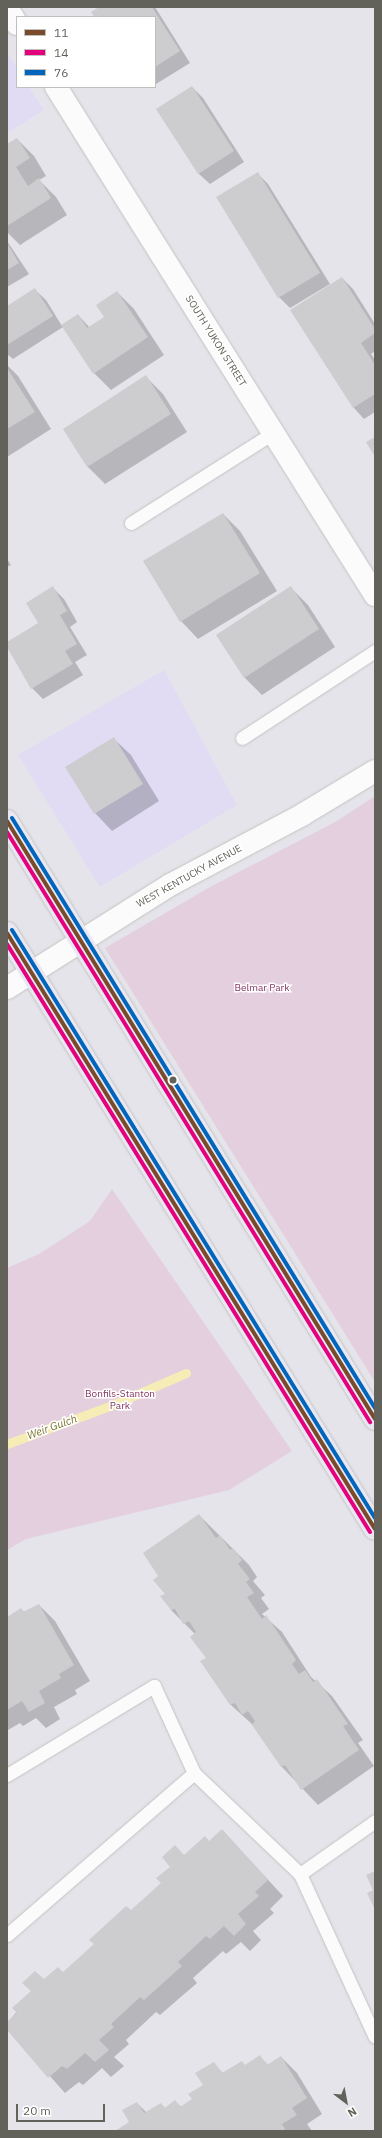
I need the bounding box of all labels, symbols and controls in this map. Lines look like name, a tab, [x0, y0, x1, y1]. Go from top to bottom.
legend	[16, 16, 156, 88]
text: 11	[54, 25, 68, 40]
text: 14	[54, 45, 68, 60]
text: 76	[54, 65, 68, 80]
street label: SOUTH YUKON STREET	[183, 293, 249, 389]
street label: WEST KENTUCKY AVENUE	[134, 842, 244, 910]
park label: Belmar Park	[234, 982, 290, 994]
unlabelled marker	[168, 1075, 178, 1085]
park label: Bonfils-Stanton Park	[85, 1387, 155, 1410]
water label: Weir Gulch	[25, 1412, 79, 1442]
north arrow	[326, 2082, 366, 2122]
scale bar	[18, 2096, 107, 2122]
text: 20 m	[23, 2103, 51, 2118]
text: N	[345, 2104, 359, 2120]

